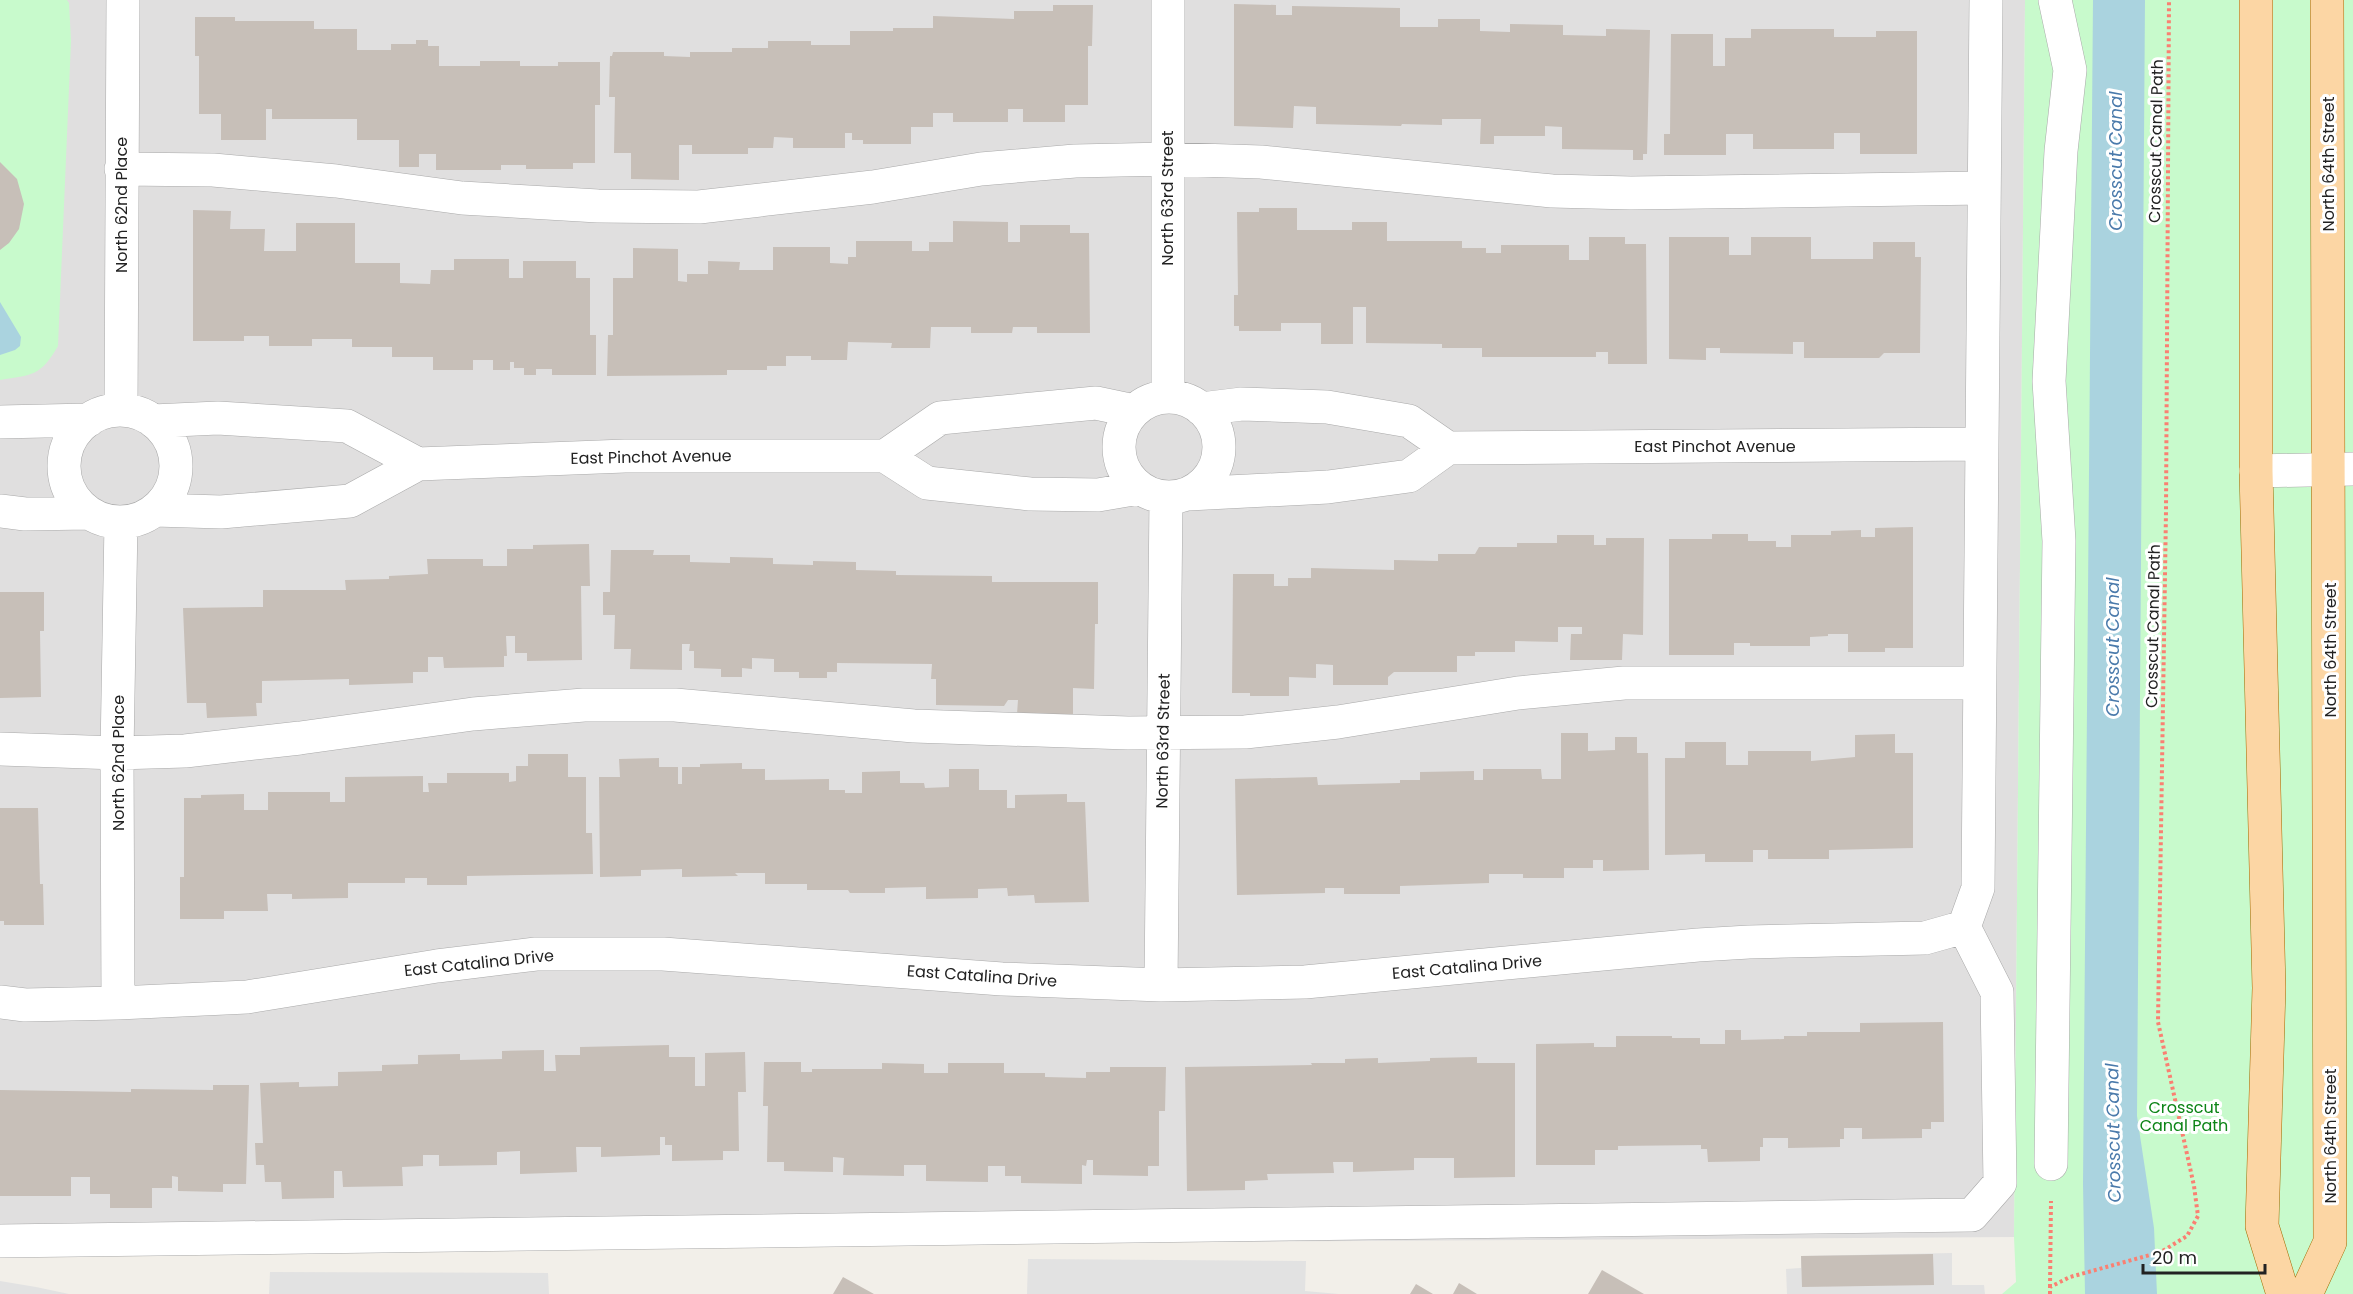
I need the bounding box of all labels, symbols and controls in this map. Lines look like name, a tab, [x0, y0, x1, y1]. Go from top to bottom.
street label: Crosscut Canal Path	[2143, 59, 2169, 223]
water label: Crosscut Canal	[2103, 91, 2128, 231]
street label: North 64th Street	[2317, 96, 2340, 232]
street label: North 63rd Street	[1156, 130, 1179, 266]
street label: North 62nd Place	[110, 137, 133, 273]
street label: East Pinchot Avenue	[1634, 435, 1796, 458]
street label: East Pinchot Avenue	[570, 444, 732, 470]
street label: Crosscut Canal Path	[2140, 544, 2166, 708]
water label: Crosscut Canal	[2100, 577, 2125, 717]
street label: North 64th Street	[2319, 582, 2342, 718]
street label: North 63rd Street	[1150, 673, 1176, 809]
street label: North 62nd Place	[107, 695, 130, 831]
street label: East Catalina Drive	[403, 944, 555, 982]
street label: East Catalina Drive	[1391, 949, 1543, 985]
street label: East Catalina Drive	[906, 959, 1058, 993]
water label: Crosscut Canal	[2099, 1062, 2127, 1203]
street label: North 64th Street	[2319, 1068, 2342, 1204]
park label: Crosscut Canal Path	[2140, 1096, 2228, 1137]
scale bar	[2143, 1237, 2264, 1275]
text: 20 m	[2152, 1245, 2197, 1270]

